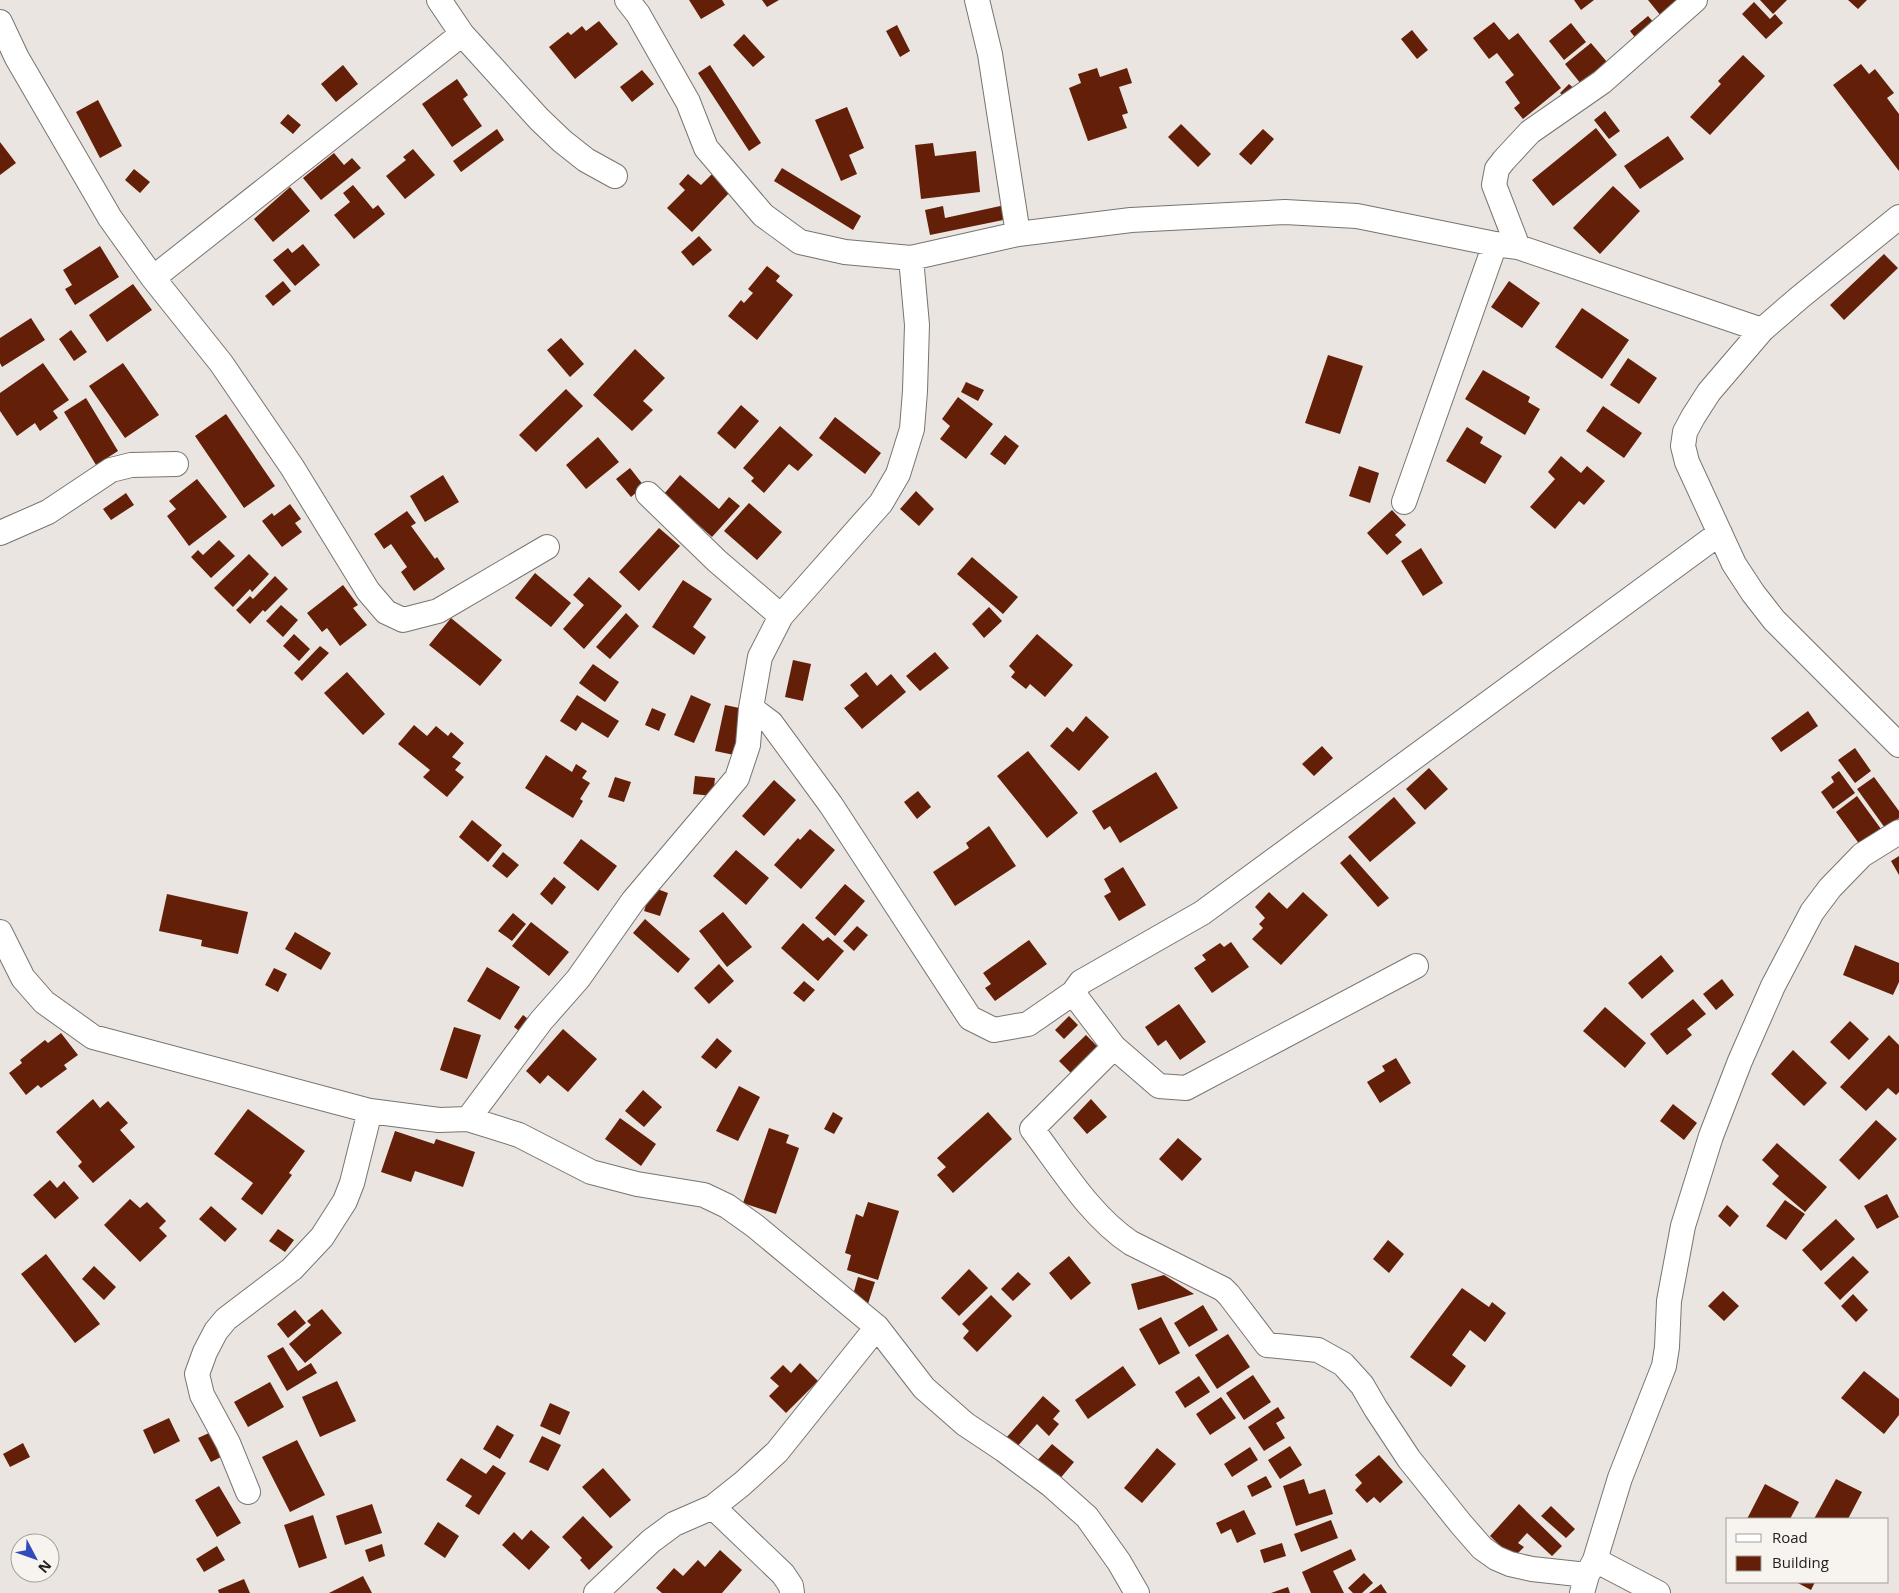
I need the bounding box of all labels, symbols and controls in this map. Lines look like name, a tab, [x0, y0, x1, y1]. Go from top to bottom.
legend	[1726, 1518, 1889, 1583]
text: Road	[1772, 1527, 1808, 1547]
north arrow	[10, 1533, 60, 1583]
text: Building	[1772, 1552, 1829, 1572]
text: N	[34, 1556, 56, 1577]

